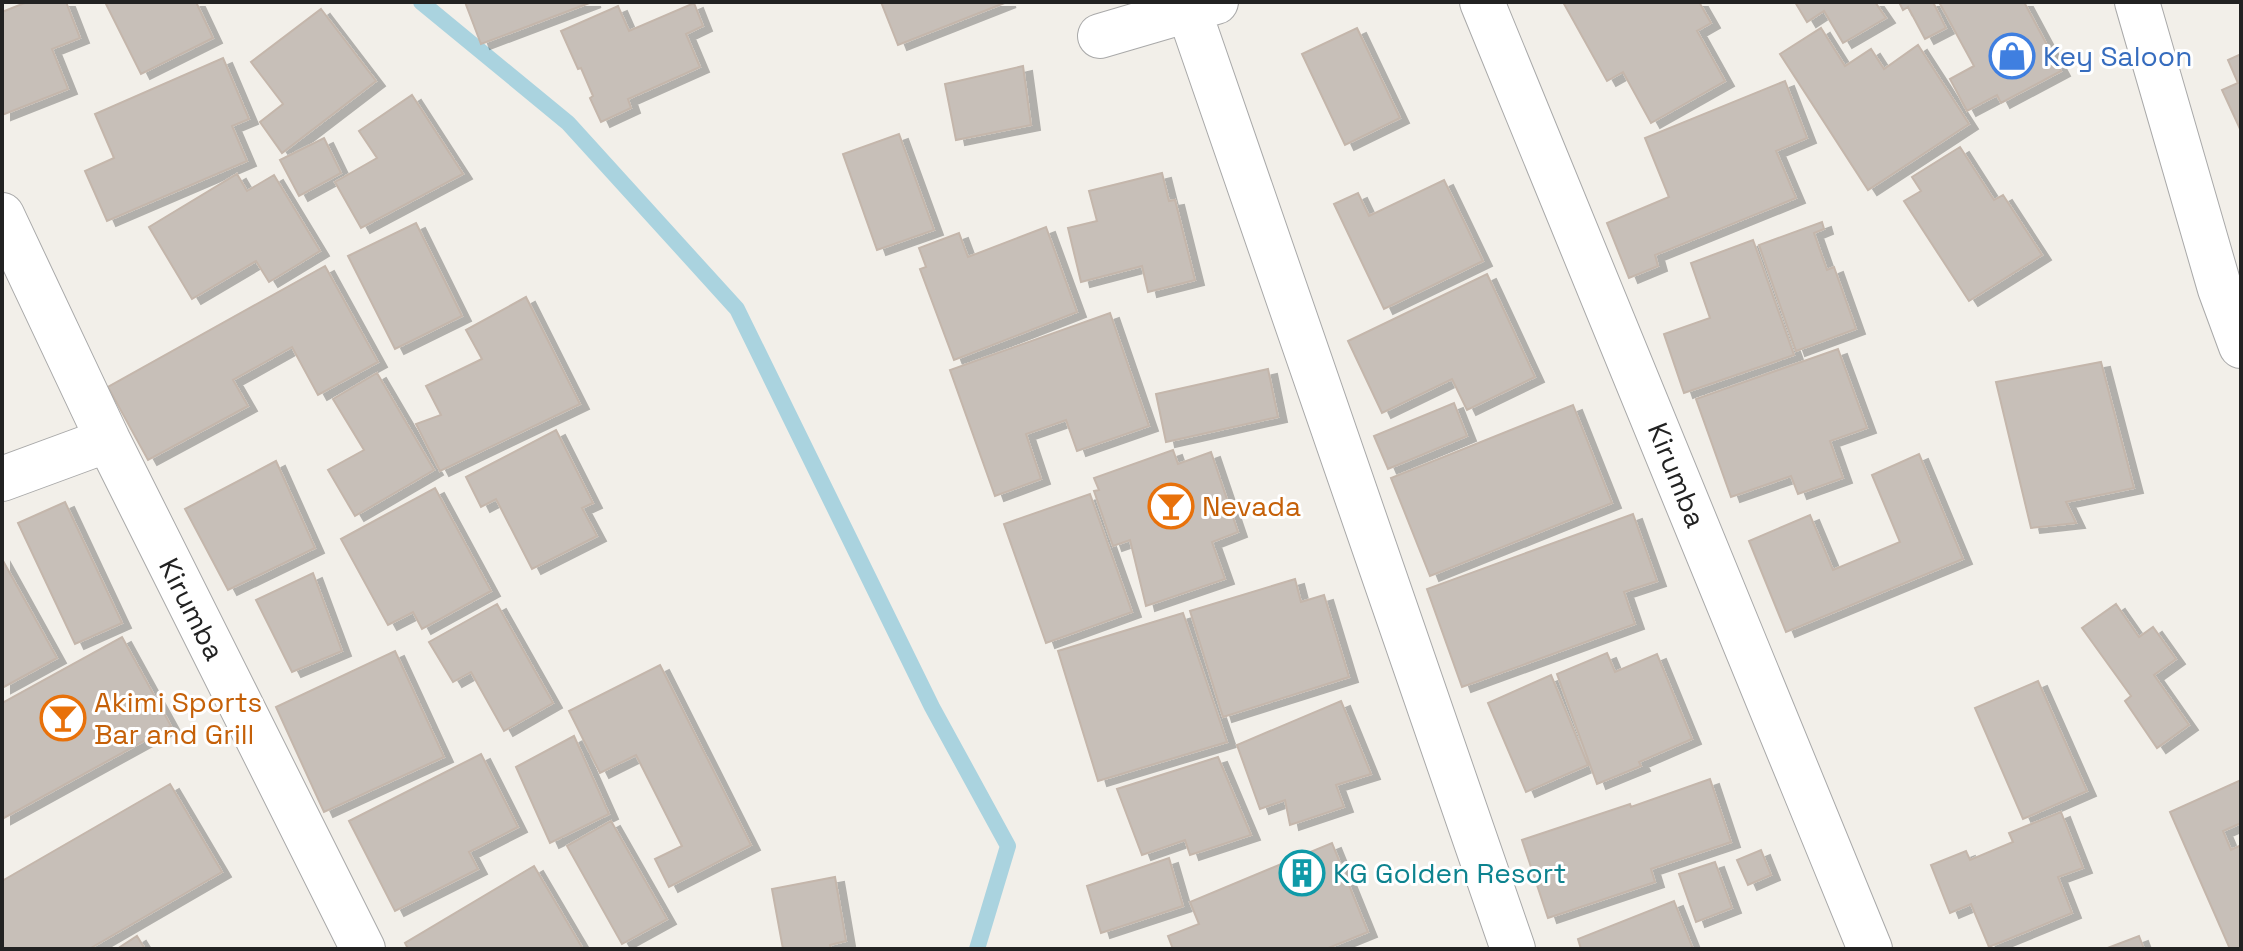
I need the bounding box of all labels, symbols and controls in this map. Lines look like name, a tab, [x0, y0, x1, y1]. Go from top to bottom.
shop icon: Key Saloon	[1988, 32, 2036, 80]
place label: Key Saloon	[2043, 38, 2192, 74]
street label: Kirumba	[1640, 417, 1714, 533]
bar icon: Nevada	[1147, 482, 1195, 530]
place label: Nevada	[1202, 488, 1301, 524]
street label: Kirumba	[151, 552, 233, 666]
place label: Akimi Sports Bar and Grill	[94, 684, 262, 752]
bar icon: Akimi Sports Bar and Grill	[39, 694, 87, 742]
building icon: KG Golden Resort	[1278, 849, 1326, 897]
place label: KG Golden Resort	[1333, 855, 1566, 891]

